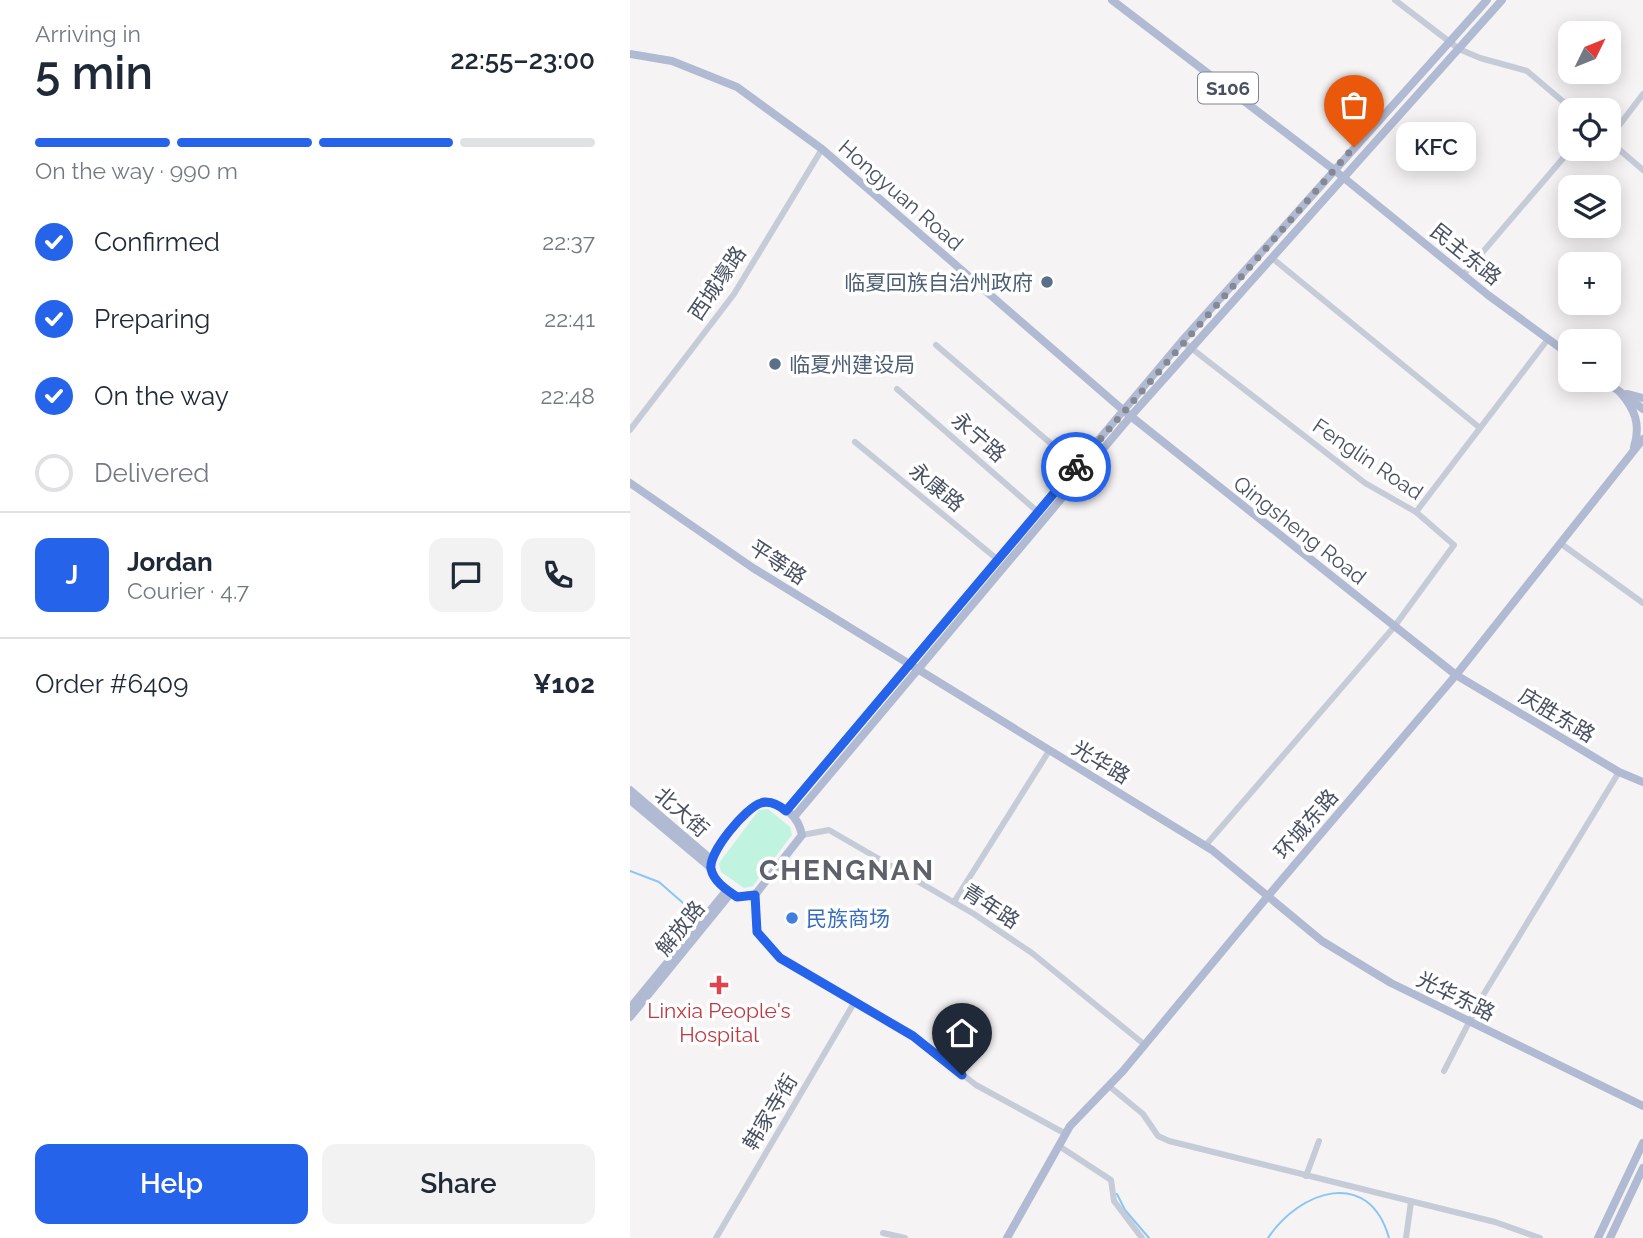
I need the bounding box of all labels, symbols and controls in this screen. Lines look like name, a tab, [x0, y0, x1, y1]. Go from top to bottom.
text: Arriving in	[35, 20, 141, 47]
north arrow	[1558, 21, 1620, 84]
map controls	[1558, 21, 1621, 392]
text: 22:55–23:00	[450, 45, 595, 75]
text: 5 min	[35, 46, 153, 100]
road number: S106	[1198, 72, 1258, 104]
pin	[1324, 75, 1384, 147]
icon: bag	[1335, 86, 1373, 124]
button: locate	[1558, 98, 1621, 161]
callout: KFC	[1396, 122, 1476, 172]
text: KFC	[1414, 133, 1458, 160]
street label: Hongyuan Road	[834, 134, 968, 256]
text: On the way · 990 m	[35, 157, 238, 184]
button: layers	[1558, 175, 1621, 238]
street label: 民主东路	[1425, 218, 1507, 290]
icon: check	[35, 223, 73, 261]
text: Confirmed	[94, 227, 220, 257]
text: 22:37	[542, 228, 595, 255]
street label: 西城壕路	[683, 241, 751, 325]
button: +	[1558, 252, 1621, 315]
place label: 临夏回族自治州政府	[844, 270, 1033, 295]
marker: 临夏回族自治州政府	[1039, 274, 1055, 290]
icon: check	[35, 300, 73, 338]
text: Preparing	[94, 304, 210, 334]
text: 22:41	[544, 305, 595, 332]
button: −	[1558, 329, 1621, 392]
place label: 临夏州建设局	[789, 352, 915, 377]
marker: 临夏州建设局	[767, 356, 783, 372]
icon: check	[35, 377, 73, 415]
text: On the way	[94, 381, 229, 411]
text: 22:48	[541, 382, 595, 409]
street label: 永宁路	[947, 407, 1011, 467]
street label: Fenglin Road	[1308, 413, 1428, 505]
courier	[1041, 432, 1111, 502]
icon: bike	[1057, 448, 1095, 486]
street label: 永康路	[905, 457, 969, 517]
text: Delivered	[94, 458, 209, 488]
street label: Qingsheng Road	[1229, 471, 1371, 589]
street label: 平等路	[745, 534, 811, 590]
button: chat	[429, 538, 503, 612]
button: phone	[521, 538, 595, 612]
text: Jordan	[127, 547, 213, 577]
text: J	[66, 560, 78, 590]
text: Courier · 4.7	[127, 577, 249, 604]
text: Order #6409	[35, 669, 188, 699]
text: ¥102	[533, 669, 595, 699]
street label: 庆胜东路	[1515, 683, 1599, 747]
street label: 光华路	[1068, 735, 1134, 789]
street label: 北大街	[650, 782, 714, 842]
street label: 环城东路	[1269, 784, 1343, 864]
district label: CHENGNAN	[759, 854, 935, 887]
street label: 青年路	[958, 878, 1024, 934]
street label: 解放路	[650, 896, 710, 960]
place label: 民族商场	[806, 906, 890, 931]
marker: 民族商场	[784, 910, 800, 926]
street label: 光华东路	[1413, 966, 1499, 1026]
marker: Linxia People's Hospital	[709, 975, 729, 995]
place label: Linxia People's Hospital	[647, 998, 791, 1047]
pin	[932, 1003, 992, 1075]
icon: home	[943, 1014, 981, 1052]
street label: 韩家寺街	[738, 1070, 802, 1154]
button: Help	[35, 1144, 308, 1224]
button: Share	[322, 1144, 595, 1224]

